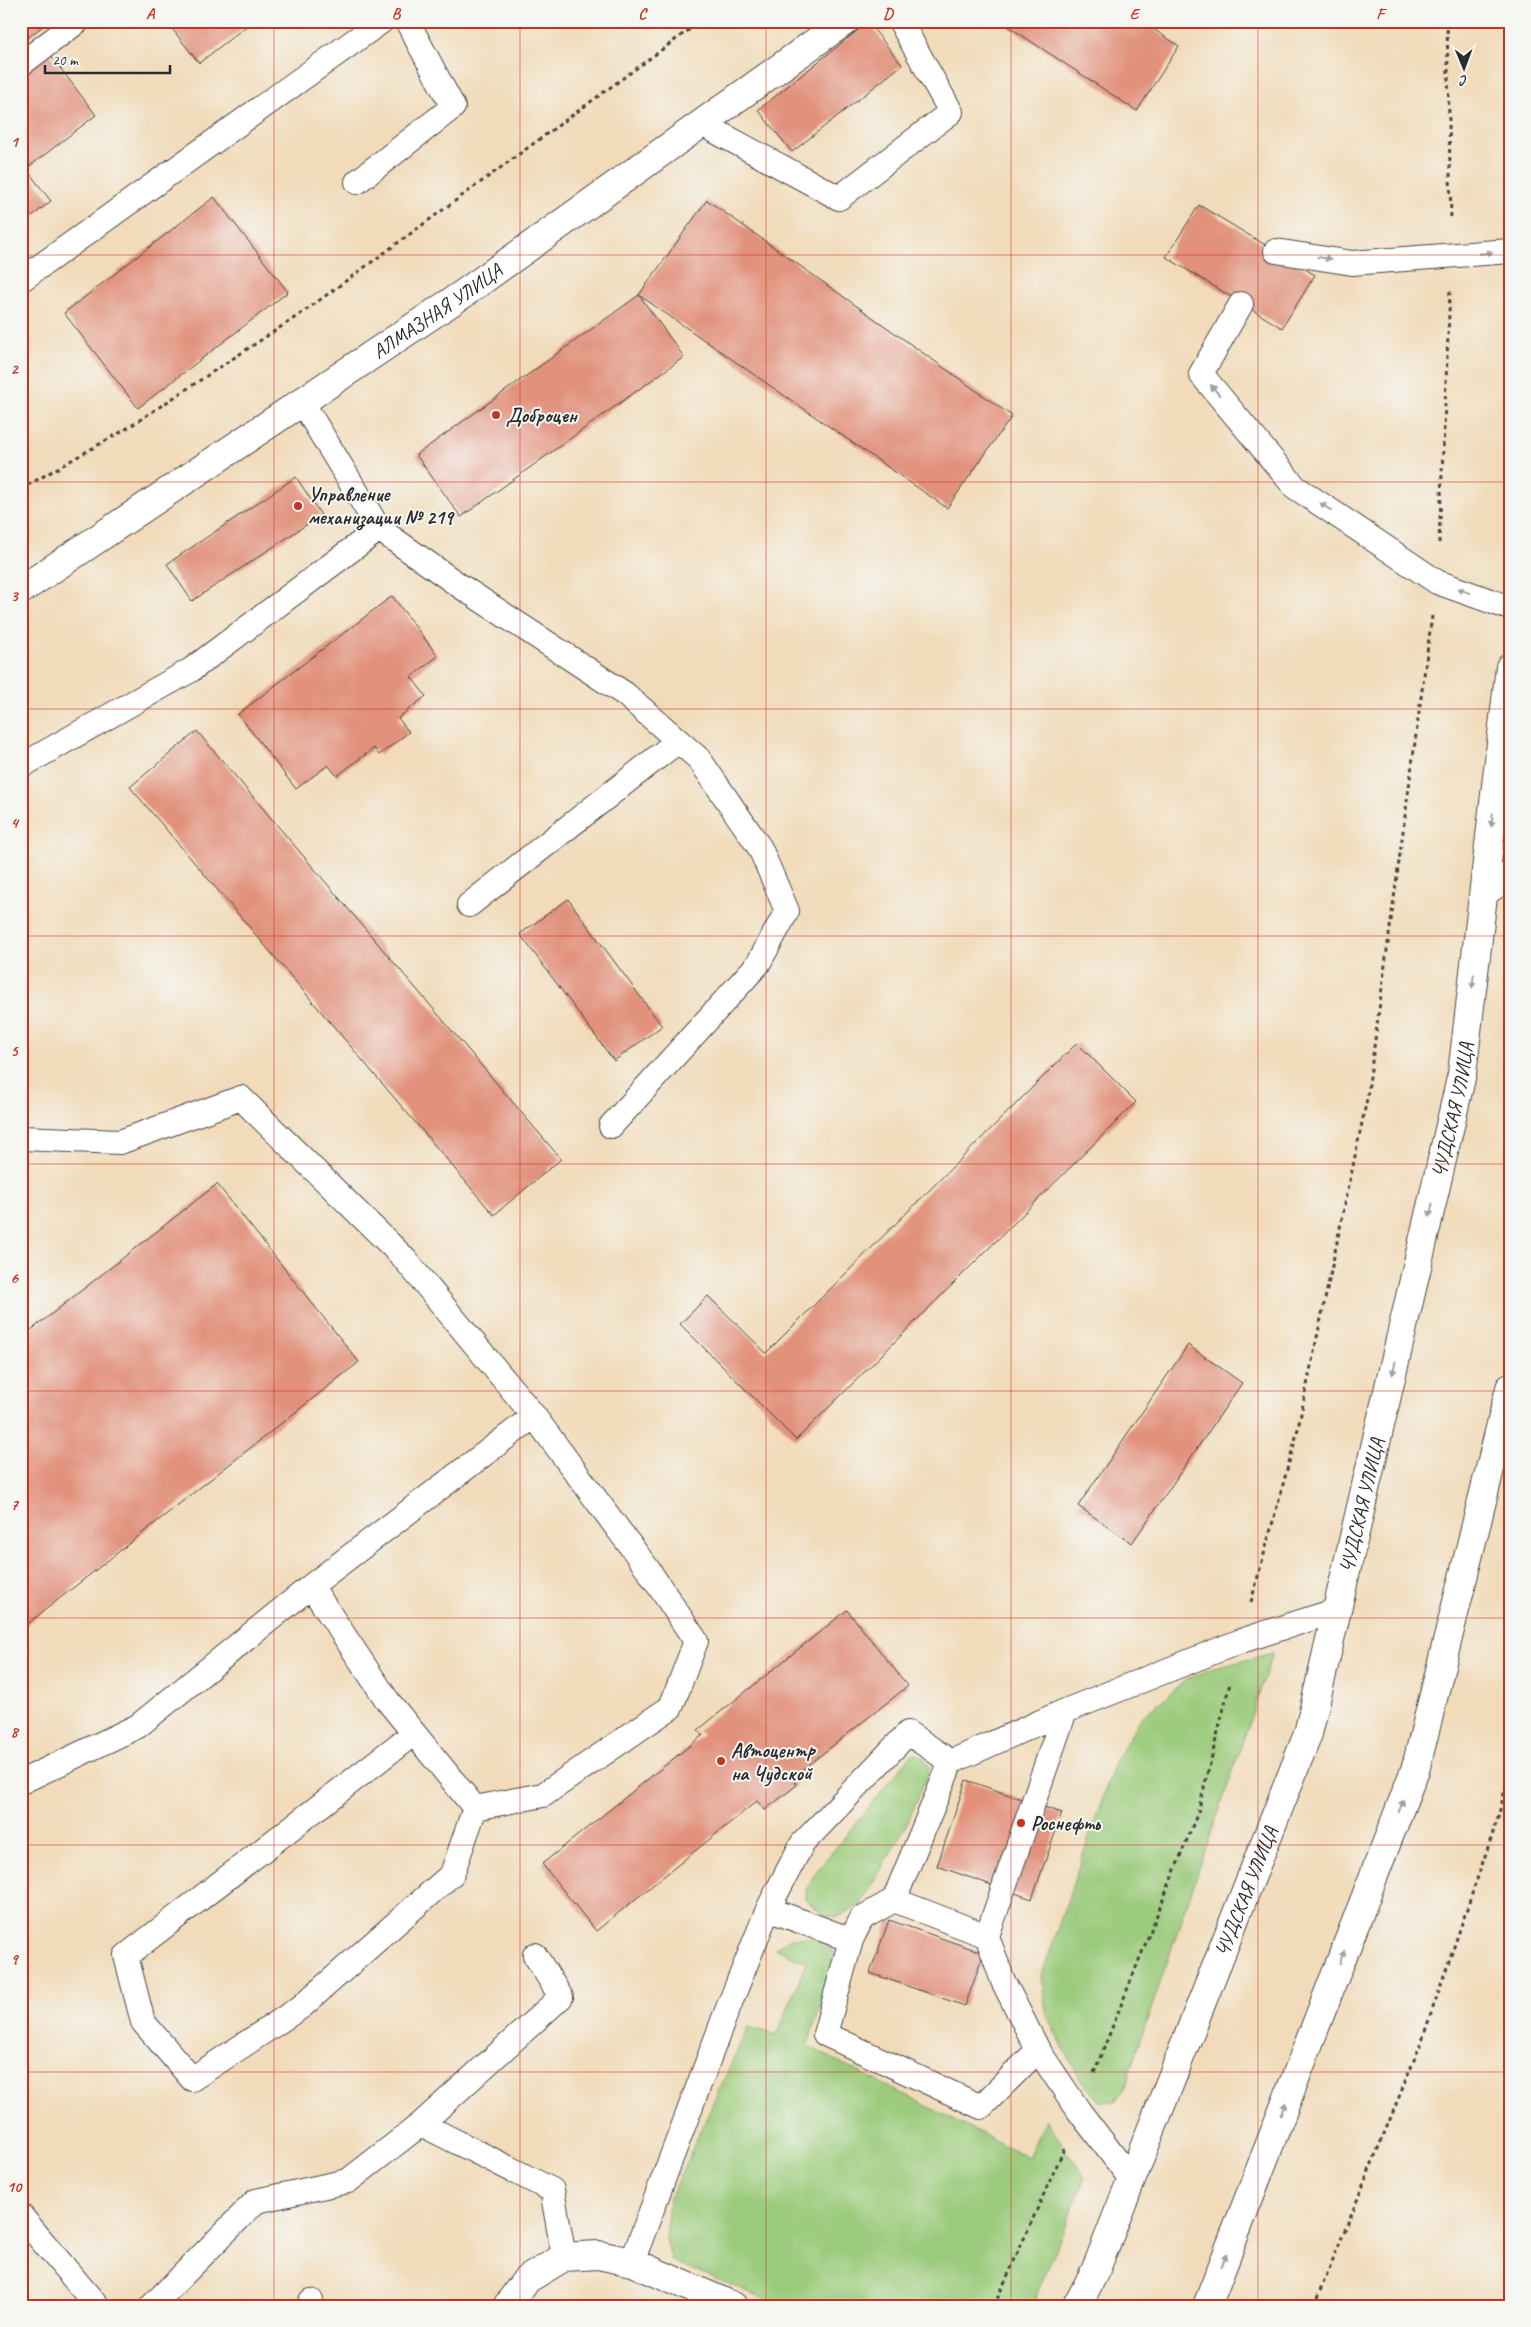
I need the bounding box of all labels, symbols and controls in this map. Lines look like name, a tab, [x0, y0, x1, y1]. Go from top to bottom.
text: A	[146, 4, 156, 24]
text: B	[392, 4, 402, 24]
text: C	[638, 4, 648, 24]
text: D	[883, 4, 894, 24]
text: E	[1130, 4, 1141, 24]
text: F	[1376, 4, 1387, 24]
scale bar	[45, 42, 170, 74]
north arrow	[1438, 42, 1488, 92]
text: 20 m	[52, 51, 79, 70]
text: С	[1459, 72, 1468, 89]
text: 1	[10, 132, 19, 152]
one-way arrow	[1478, 249, 1494, 257]
one-way arrow	[1317, 255, 1333, 263]
street label: АЛМАЗНАЯ УЛИЦА	[368, 258, 508, 364]
text: 2	[10, 359, 19, 379]
one-way arrow	[1209, 384, 1220, 397]
place label: Доброцен	[506, 403, 578, 428]
marker: Доброцен	[490, 409, 502, 421]
place label: Управление механизации № 219	[308, 482, 455, 531]
marker: Управление механизации № 219	[292, 500, 304, 512]
one-way arrow	[1319, 502, 1332, 512]
text: 3	[10, 586, 19, 606]
one-way arrow	[1456, 587, 1471, 595]
one-way arrow	[1488, 812, 1496, 828]
text: 4	[10, 813, 19, 833]
one-way arrow	[1469, 974, 1477, 990]
street label: ЧУДСКАЯ УЛИЦА	[1426, 1040, 1479, 1180]
text: 5	[11, 1041, 20, 1061]
one-way arrow	[1427, 1202, 1435, 1217]
text: 6	[10, 1268, 19, 1288]
one-way arrow	[1390, 1360, 1398, 1375]
street label: ЧУДСКАЯ УЛИЦА	[1334, 1435, 1390, 1575]
text: 7	[10, 1495, 19, 1515]
text: 8	[10, 1722, 19, 1742]
place label: Автоцентр на Чудской	[731, 1738, 817, 1787]
marker: Автоцентр на Чудской	[715, 1755, 727, 1767]
one-way arrow	[1397, 1798, 1405, 1813]
place label: Роснефть	[1031, 1811, 1102, 1836]
marker: Роснефть	[1015, 1817, 1027, 1829]
street label: ЧУДСКАЯ УЛИЦА	[1209, 1822, 1283, 1960]
text: 9	[10, 1949, 19, 1969]
one-way arrow	[1339, 1950, 1346, 1965]
one-way arrow	[1279, 2101, 1287, 2116]
text: 10	[7, 2177, 23, 2197]
one-way arrow	[1220, 2252, 1228, 2267]

